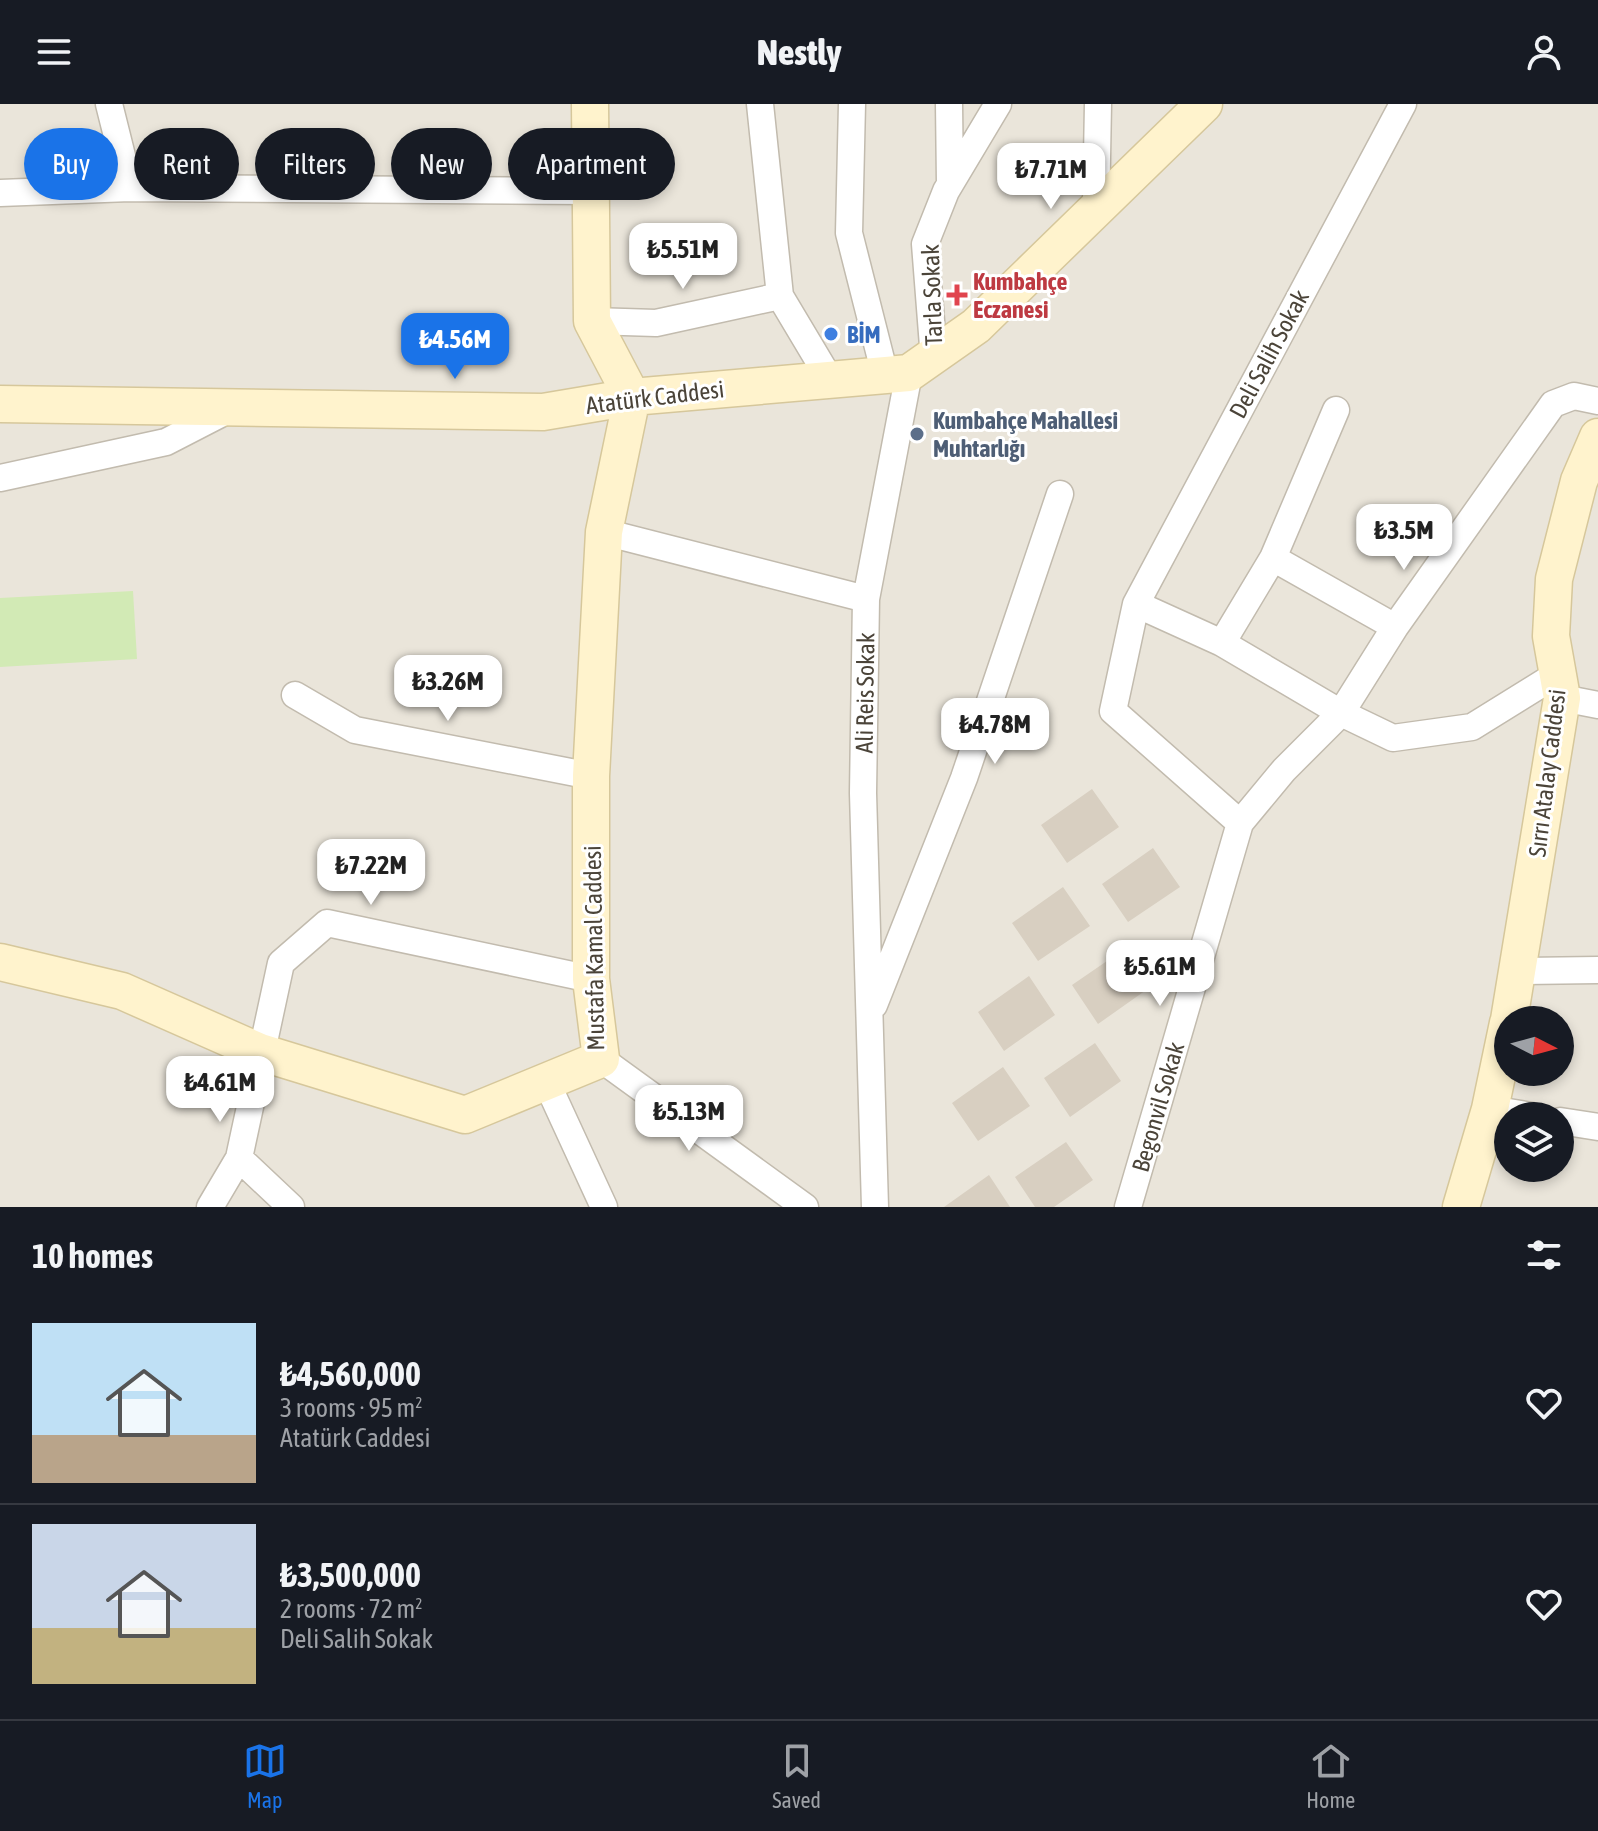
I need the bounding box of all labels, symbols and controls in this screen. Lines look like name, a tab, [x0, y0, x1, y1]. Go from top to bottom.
icon: menu	[32, 30, 76, 74]
icon: person	[1522, 30, 1566, 74]
text: Nestly	[757, 31, 841, 73]
chip: Buy	[24, 128, 118, 200]
chip: Rent	[134, 128, 239, 200]
chip: Filters	[255, 128, 375, 200]
chip: New	[391, 128, 492, 200]
chip: Apartment	[508, 128, 675, 200]
pin: ₺7.71M	[986, 143, 1116, 211]
text: ₺7.71M	[1015, 154, 1087, 184]
pin: ₺5.51M	[618, 223, 748, 291]
text: ₺5.51M	[647, 234, 719, 264]
street label: Tarla Sokak	[917, 243, 947, 346]
place label: Kumbahçe Eczanesi	[973, 268, 1067, 323]
street label: Deli Salih Sokak	[1224, 285, 1314, 423]
marker: Kumbahçe Eczanesi	[948, 286, 966, 304]
pin: ₺4.56M	[390, 313, 520, 381]
place label: BİM	[847, 321, 881, 348]
text: ₺4.56M	[419, 324, 491, 354]
marker: BİM	[822, 325, 840, 343]
street label: Atatürk Caddesi	[584, 375, 726, 419]
place label: Kumbahçe Mahallesi Muhtarlığı	[933, 407, 1118, 462]
marker: Kumbahçe Mahallesi Muhtarlığı	[908, 425, 926, 443]
pin: ₺3.5M	[1348, 504, 1460, 572]
text: ₺3.5M	[1374, 515, 1434, 545]
street label: Ali Reis Sokak	[850, 632, 880, 754]
pin: ₺3.26M	[383, 655, 513, 723]
text: ₺3.26M	[412, 666, 484, 696]
street label: Sırrı Atalay Caddesi	[1523, 688, 1571, 858]
pin: ₺4.78M	[930, 698, 1060, 766]
text: ₺4.78M	[959, 709, 1031, 739]
pin: ₺7.22M	[306, 839, 436, 907]
street label: Mustafa Kamal Caddesi	[579, 845, 609, 1051]
text: ₺7.22M	[335, 850, 407, 880]
pin: ₺5.61M	[1095, 940, 1225, 1008]
text: ₺5.61M	[1124, 951, 1196, 981]
north arrow	[1494, 1006, 1574, 1086]
map controls	[1494, 1006, 1574, 1182]
street label: Begonvil Sokak	[1127, 1039, 1190, 1175]
pin: ₺4.61M	[155, 1056, 285, 1124]
text: ₺4.61M	[184, 1067, 256, 1097]
pin: ₺5.13M	[624, 1085, 754, 1153]
text: ₺5.13M	[653, 1096, 725, 1126]
button: layers	[1494, 1102, 1574, 1182]
icon: filters	[1522, 1233, 1566, 1277]
text: 10 homes	[32, 1236, 153, 1275]
text: ₺4,560,000	[280, 1354, 421, 1393]
icon: home	[96, 1355, 192, 1451]
icon: heart	[1522, 1381, 1566, 1425]
text: 3 rooms · 95 m²	[280, 1393, 422, 1423]
text: Atatürk Caddesi	[280, 1423, 430, 1453]
text: ₺3,500,000	[280, 1555, 421, 1594]
icon: home	[96, 1556, 192, 1652]
icon: heart	[1522, 1582, 1566, 1626]
text: 2 rooms · 72 m²	[280, 1594, 422, 1624]
text: Deli Salih Sokak	[280, 1624, 433, 1654]
tab: Map	[243, 1739, 287, 1813]
tab: Saved	[772, 1739, 821, 1813]
tab: Home	[1306, 1739, 1355, 1813]

